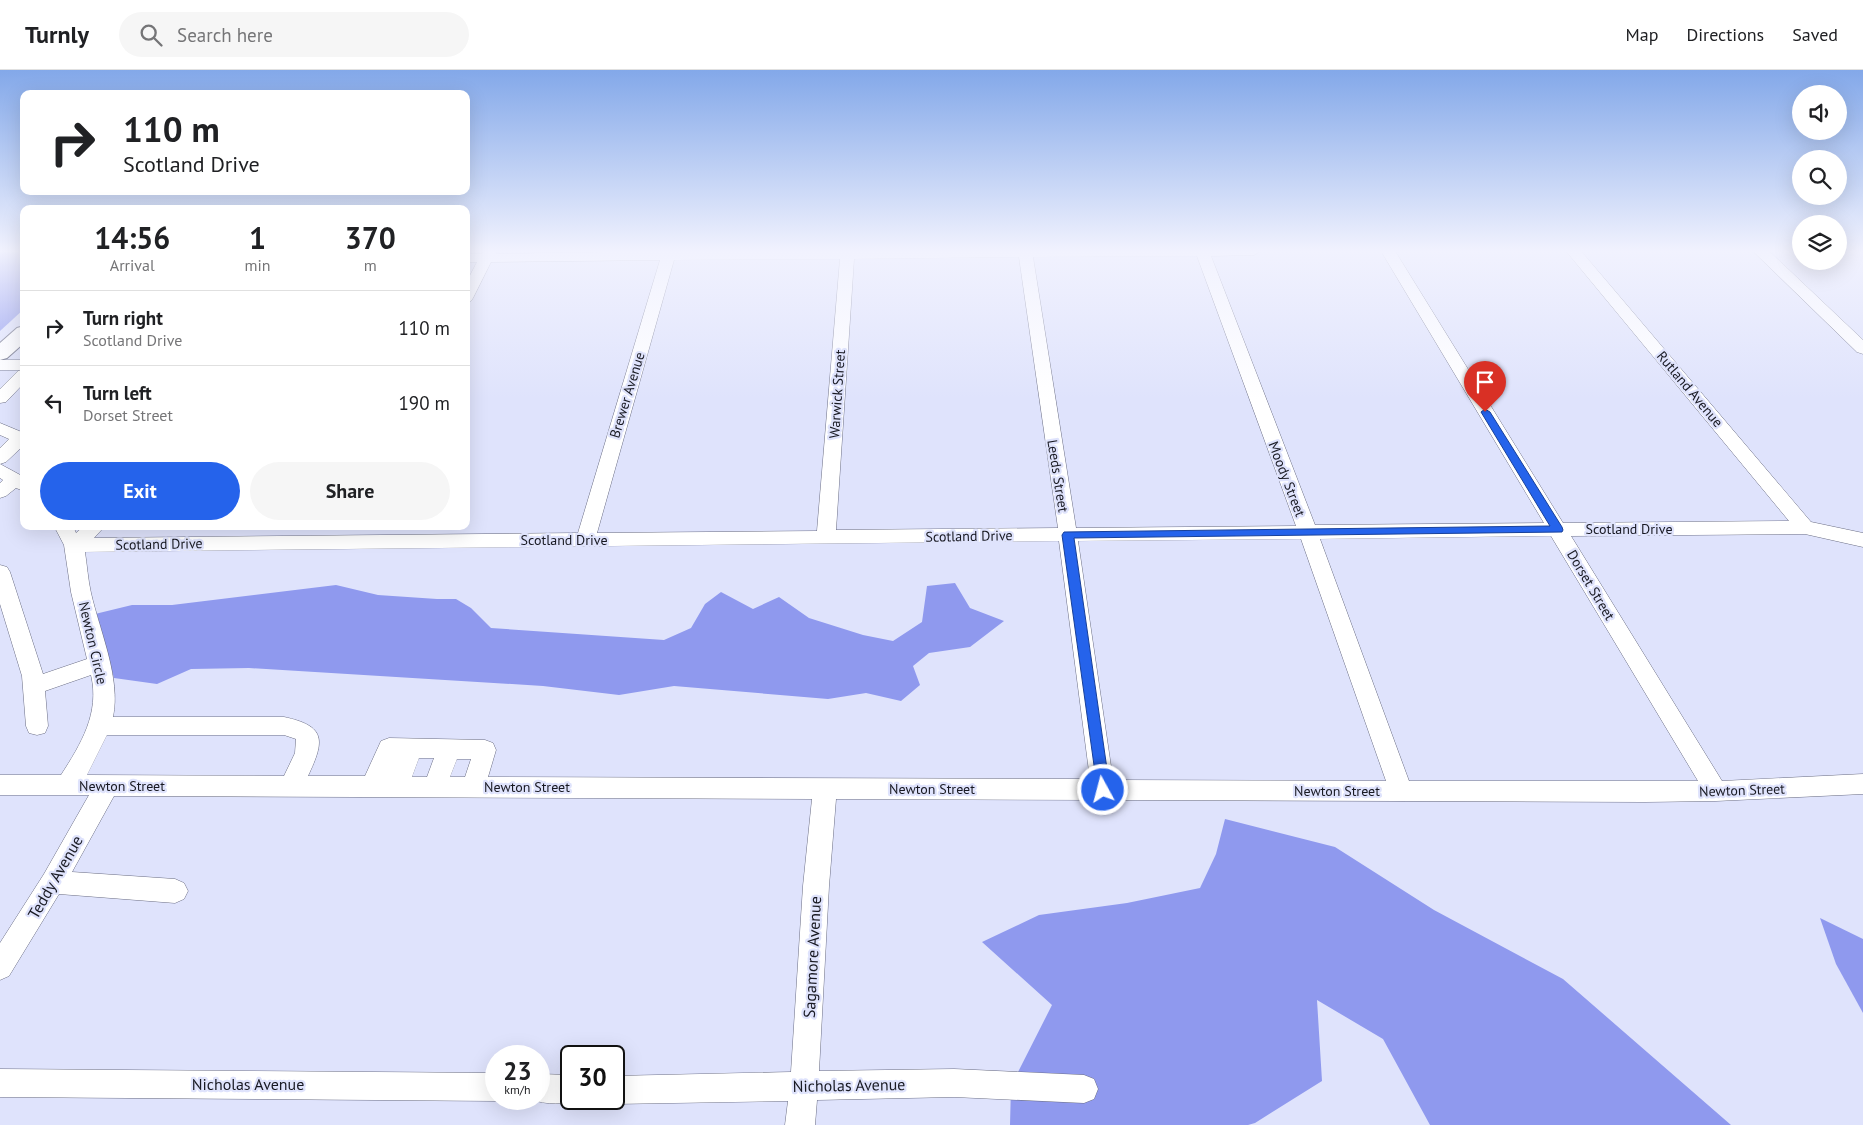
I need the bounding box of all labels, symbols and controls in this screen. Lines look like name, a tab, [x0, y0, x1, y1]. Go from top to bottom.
search box	[119, 12, 469, 57]
text: Turnly	[25, 19, 89, 50]
icon: search	[137, 21, 165, 49]
text: Search here	[177, 23, 273, 47]
text: Map	[1626, 23, 1658, 46]
text: Directions	[1686, 23, 1764, 46]
text: Saved	[1792, 23, 1838, 46]
map controls	[1792, 85, 1847, 270]
button: sound	[1792, 85, 1847, 140]
text: 110 m	[123, 106, 220, 152]
icon: right	[40, 110, 105, 175]
text: Scotland Drive	[123, 150, 260, 178]
button: search	[1792, 150, 1847, 205]
button: layers	[1792, 215, 1847, 270]
text: 14:56	[94, 218, 170, 257]
text: 1	[249, 218, 266, 257]
text: 370	[345, 218, 396, 257]
text: Arrival	[110, 255, 155, 275]
text: min	[245, 255, 271, 275]
text: m	[364, 255, 377, 275]
text: Turn right	[83, 306, 163, 330]
icon: right	[40, 314, 68, 342]
text: 110 m	[398, 316, 450, 340]
text: Scotland Drive	[83, 330, 182, 350]
street label: Rutland Avenue	[1653, 347, 1727, 431]
street label: Warwick Street	[825, 349, 849, 439]
street label: Brewer Avenue	[605, 350, 649, 440]
pin	[1464, 361, 1506, 412]
icon: arrive	[1471, 368, 1499, 396]
text: Turn left	[83, 381, 152, 405]
icon: left	[40, 389, 68, 417]
text: 190 m	[398, 391, 450, 415]
text: Dorset Street	[83, 405, 173, 425]
street label: Leeds Street	[1043, 438, 1073, 514]
street label: Moody Street	[1264, 439, 1310, 519]
button: Exit	[40, 462, 240, 520]
button: Share	[250, 462, 450, 520]
street label: Scotland Drive	[1585, 520, 1673, 538]
street label: Scotland Drive	[925, 526, 1013, 546]
street label: Scotland Drive	[520, 531, 608, 549]
street label: Scotland Drive	[115, 534, 203, 554]
street label: Dorset Street	[1563, 547, 1619, 624]
street label: Newton Circle	[75, 600, 111, 686]
position arrow	[1076, 763, 1128, 815]
street label: Newton Street	[79, 777, 165, 795]
street label: Newton Street	[484, 778, 570, 796]
street label: Newton Street	[1699, 779, 1785, 800]
street label: Newton Street	[889, 780, 975, 798]
street label: Newton Street	[1294, 782, 1380, 800]
street label: Teddy Avenue	[23, 832, 87, 922]
street label: Sagamore Avenue	[799, 896, 825, 1018]
speed limit sign: 30	[560, 1045, 625, 1110]
text: 23	[503, 1055, 532, 1087]
street label: Nicholas Avenue	[192, 1074, 304, 1094]
street label: Nicholas Avenue	[792, 1074, 906, 1096]
text: km/h	[504, 1082, 531, 1097]

